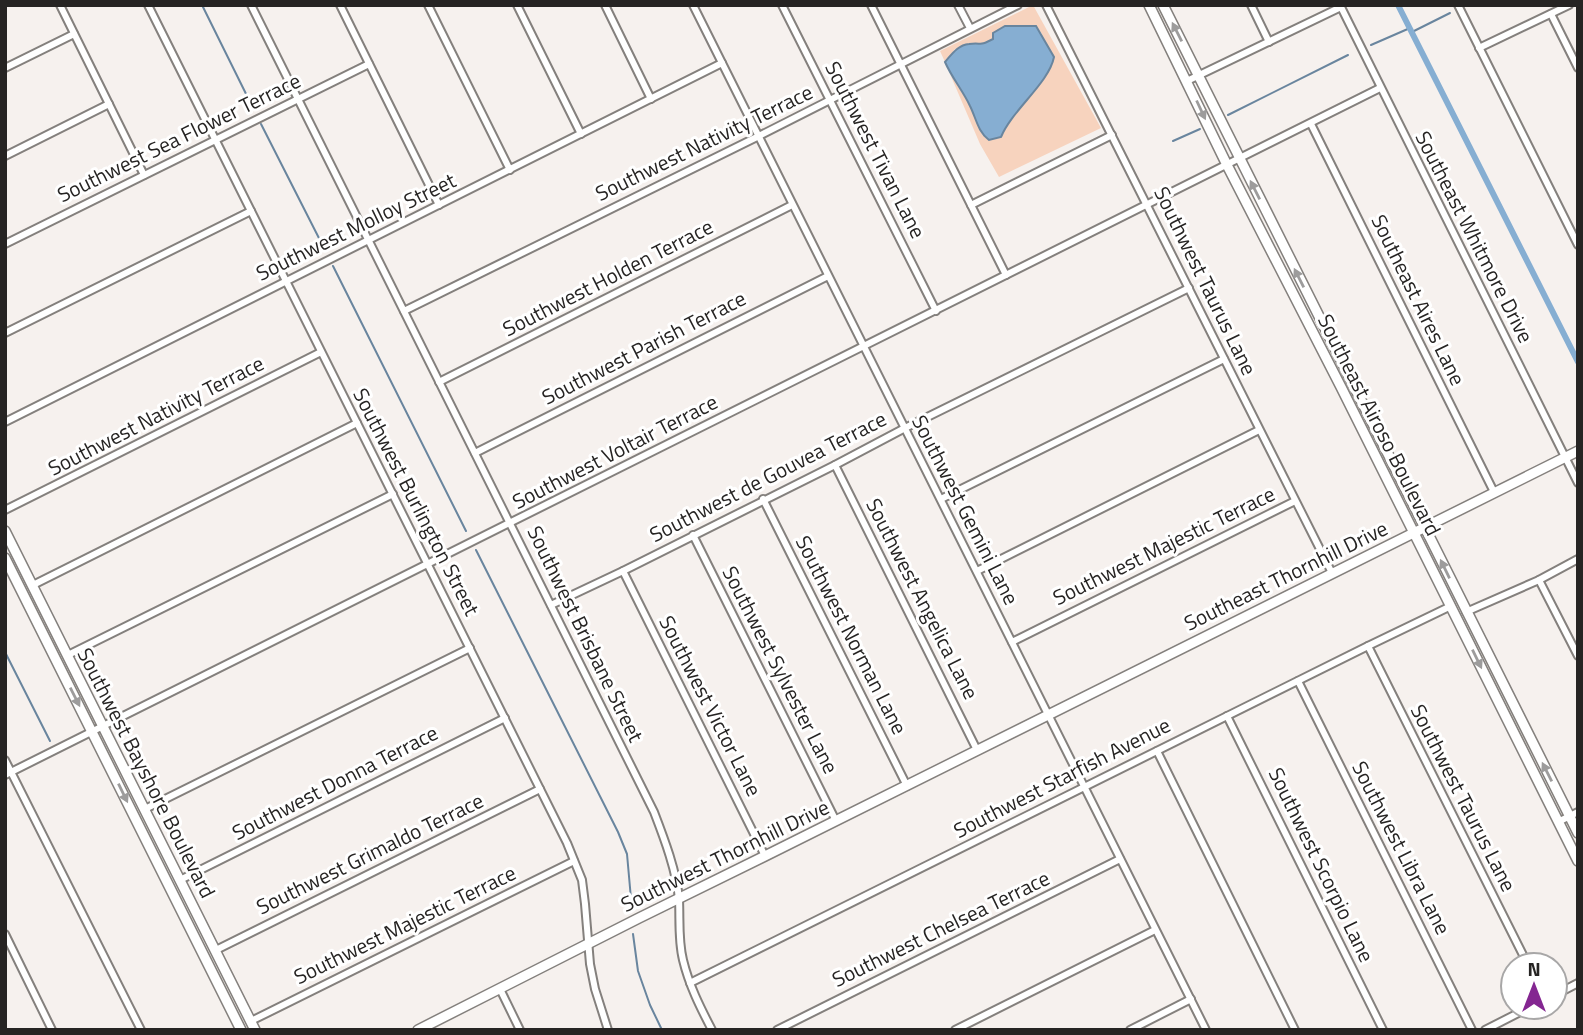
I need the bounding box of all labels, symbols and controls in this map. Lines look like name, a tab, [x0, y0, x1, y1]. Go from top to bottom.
one-way arrow	[1171, 22, 1182, 42]
street label: Southwest Tivan Lane	[817, 55, 934, 244]
street label: Southwest Sea Flower Terrace	[51, 64, 306, 210]
street label: Southwest Nativity Terrace	[589, 75, 818, 209]
one-way arrow	[1196, 100, 1207, 120]
street label: Southeast Whitmore Drive	[1408, 125, 1542, 348]
street label: Southwest Molloy Street	[250, 164, 461, 288]
one-way arrow	[1250, 180, 1262, 200]
street label: Southwest Taurus Lane	[1146, 181, 1266, 380]
street label: Southeast Aires Lane	[1364, 209, 1474, 391]
street label: Southwest Holden Terrace	[497, 210, 718, 344]
one-way arrow	[1293, 268, 1305, 288]
street label: Southwest Parish Terrace	[536, 282, 751, 412]
street label: Southeast Airoso Boulevard	[1310, 308, 1450, 541]
street label: Southwest Nativity Terrace	[42, 347, 269, 483]
street label: Southwest Burlington Street	[345, 382, 489, 622]
street label: Southwest Voltair Terrace	[506, 385, 723, 517]
street label: Southwest de Gouvea Terrace	[644, 402, 892, 550]
street label: Southwest Gemini Lane	[904, 409, 1028, 610]
street label: Southwest Majestic Terrace	[1047, 477, 1280, 613]
street label: Southwest Angelica Lane	[858, 492, 988, 705]
street label: Southeast Thornhill Drive	[1178, 512, 1393, 638]
street label: Southwest Brisbane Street	[520, 520, 653, 748]
street label: Southwest Norman Lane	[788, 530, 916, 740]
one-way arrow	[1439, 559, 1450, 579]
street label: Southwest Sylvester Lane	[715, 560, 847, 779]
street label: Southwest Victor Lane	[651, 610, 770, 802]
street label: Southwest Bayshore Boulevard	[70, 642, 224, 903]
one-way arrow	[1472, 649, 1483, 669]
one-way arrow	[69, 688, 81, 708]
street label: Southwest Taurus Lane	[1403, 698, 1525, 897]
street label: Southwest Starfish Avenue	[948, 708, 1176, 846]
street label: Southwest Donna Terrace	[226, 716, 443, 848]
street label: Southwest Libra Lane	[1344, 755, 1460, 940]
street label: Southwest Scorpio Lane	[1261, 762, 1383, 967]
one-way arrow	[1542, 762, 1553, 782]
one-way arrow	[117, 783, 128, 803]
street label: Southwest Grimaldo Terrace	[250, 784, 489, 922]
street label: Southwest Thornhill Drive	[615, 791, 834, 920]
street label: Southwest Majestic Terrace	[288, 856, 521, 992]
street label: Southwest Chelsea Terrace	[826, 861, 1055, 995]
north arrow	[1499, 951, 1569, 1021]
text: N	[1527, 954, 1541, 983]

